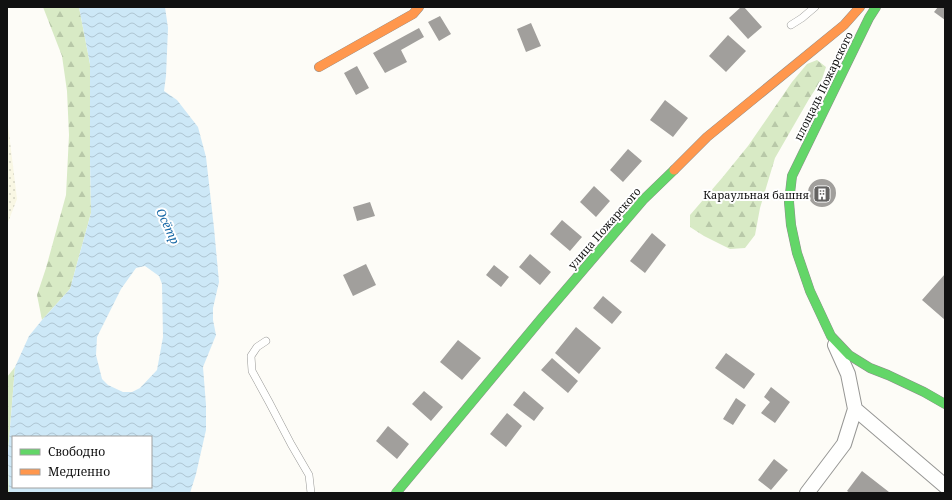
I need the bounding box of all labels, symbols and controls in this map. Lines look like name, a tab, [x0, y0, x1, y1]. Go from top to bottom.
street label: площадь Пожарского	[790, 29, 856, 143]
street label: улица Пожарского	[564, 184, 644, 272]
building icon: Караульная башня	[812, 184, 832, 204]
place label: Караульная башня	[703, 187, 809, 202]
water label: Осётр	[152, 205, 184, 247]
legend	[12, 436, 152, 488]
text: Свободно	[48, 443, 105, 460]
text: Медленно	[48, 463, 110, 480]

